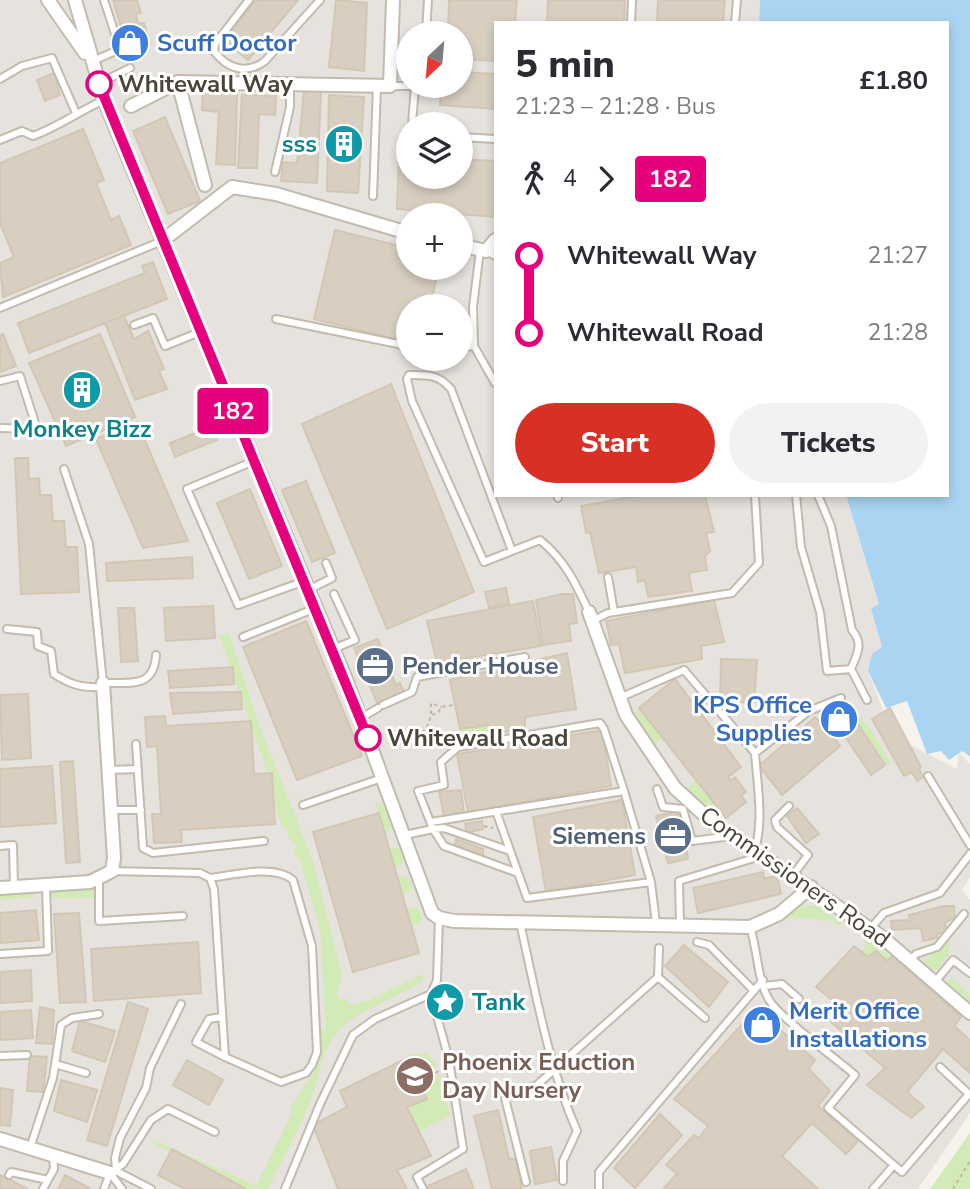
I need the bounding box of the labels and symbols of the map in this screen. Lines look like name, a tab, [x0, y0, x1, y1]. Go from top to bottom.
north arrow	[396, 21, 472, 98]
shop icon: Scuff Doctor	[109, 22, 151, 64]
place label: Scuff Doctor	[157, 27, 297, 59]
place label: Whitewall Way	[118, 68, 293, 100]
marker: Whitewall Way	[86, 71, 112, 97]
building icon: sss	[323, 123, 365, 165]
place label: sss	[282, 128, 317, 160]
building icon: Monkey Bizz	[61, 369, 103, 411]
line badge: 182	[193, 388, 273, 434]
place label: Monkey Bizz	[13, 413, 151, 445]
office icon: Pender House	[354, 645, 396, 687]
place label: Pender House	[402, 650, 558, 682]
place label: KPS Office Supplies	[693, 689, 812, 749]
shop icon: KPS Office Supplies	[818, 698, 860, 740]
place label: Whitewall Road	[387, 722, 568, 754]
marker: Whitewall Road	[355, 725, 381, 751]
street label: Commissioners Road	[693, 799, 897, 955]
office icon: Siemens	[652, 815, 694, 857]
place label: Siemens	[552, 820, 646, 852]
place icon: Tank	[424, 981, 466, 1023]
place label: Tank	[472, 986, 526, 1018]
place label: Merit Office Installations	[789, 995, 927, 1055]
shop icon: Merit Office Installations	[741, 1004, 783, 1046]
place label: Phoenix Eduction Day Nursery	[442, 1046, 635, 1106]
school or university icon: Phoenix Eduction Day Nursery	[394, 1055, 436, 1097]

